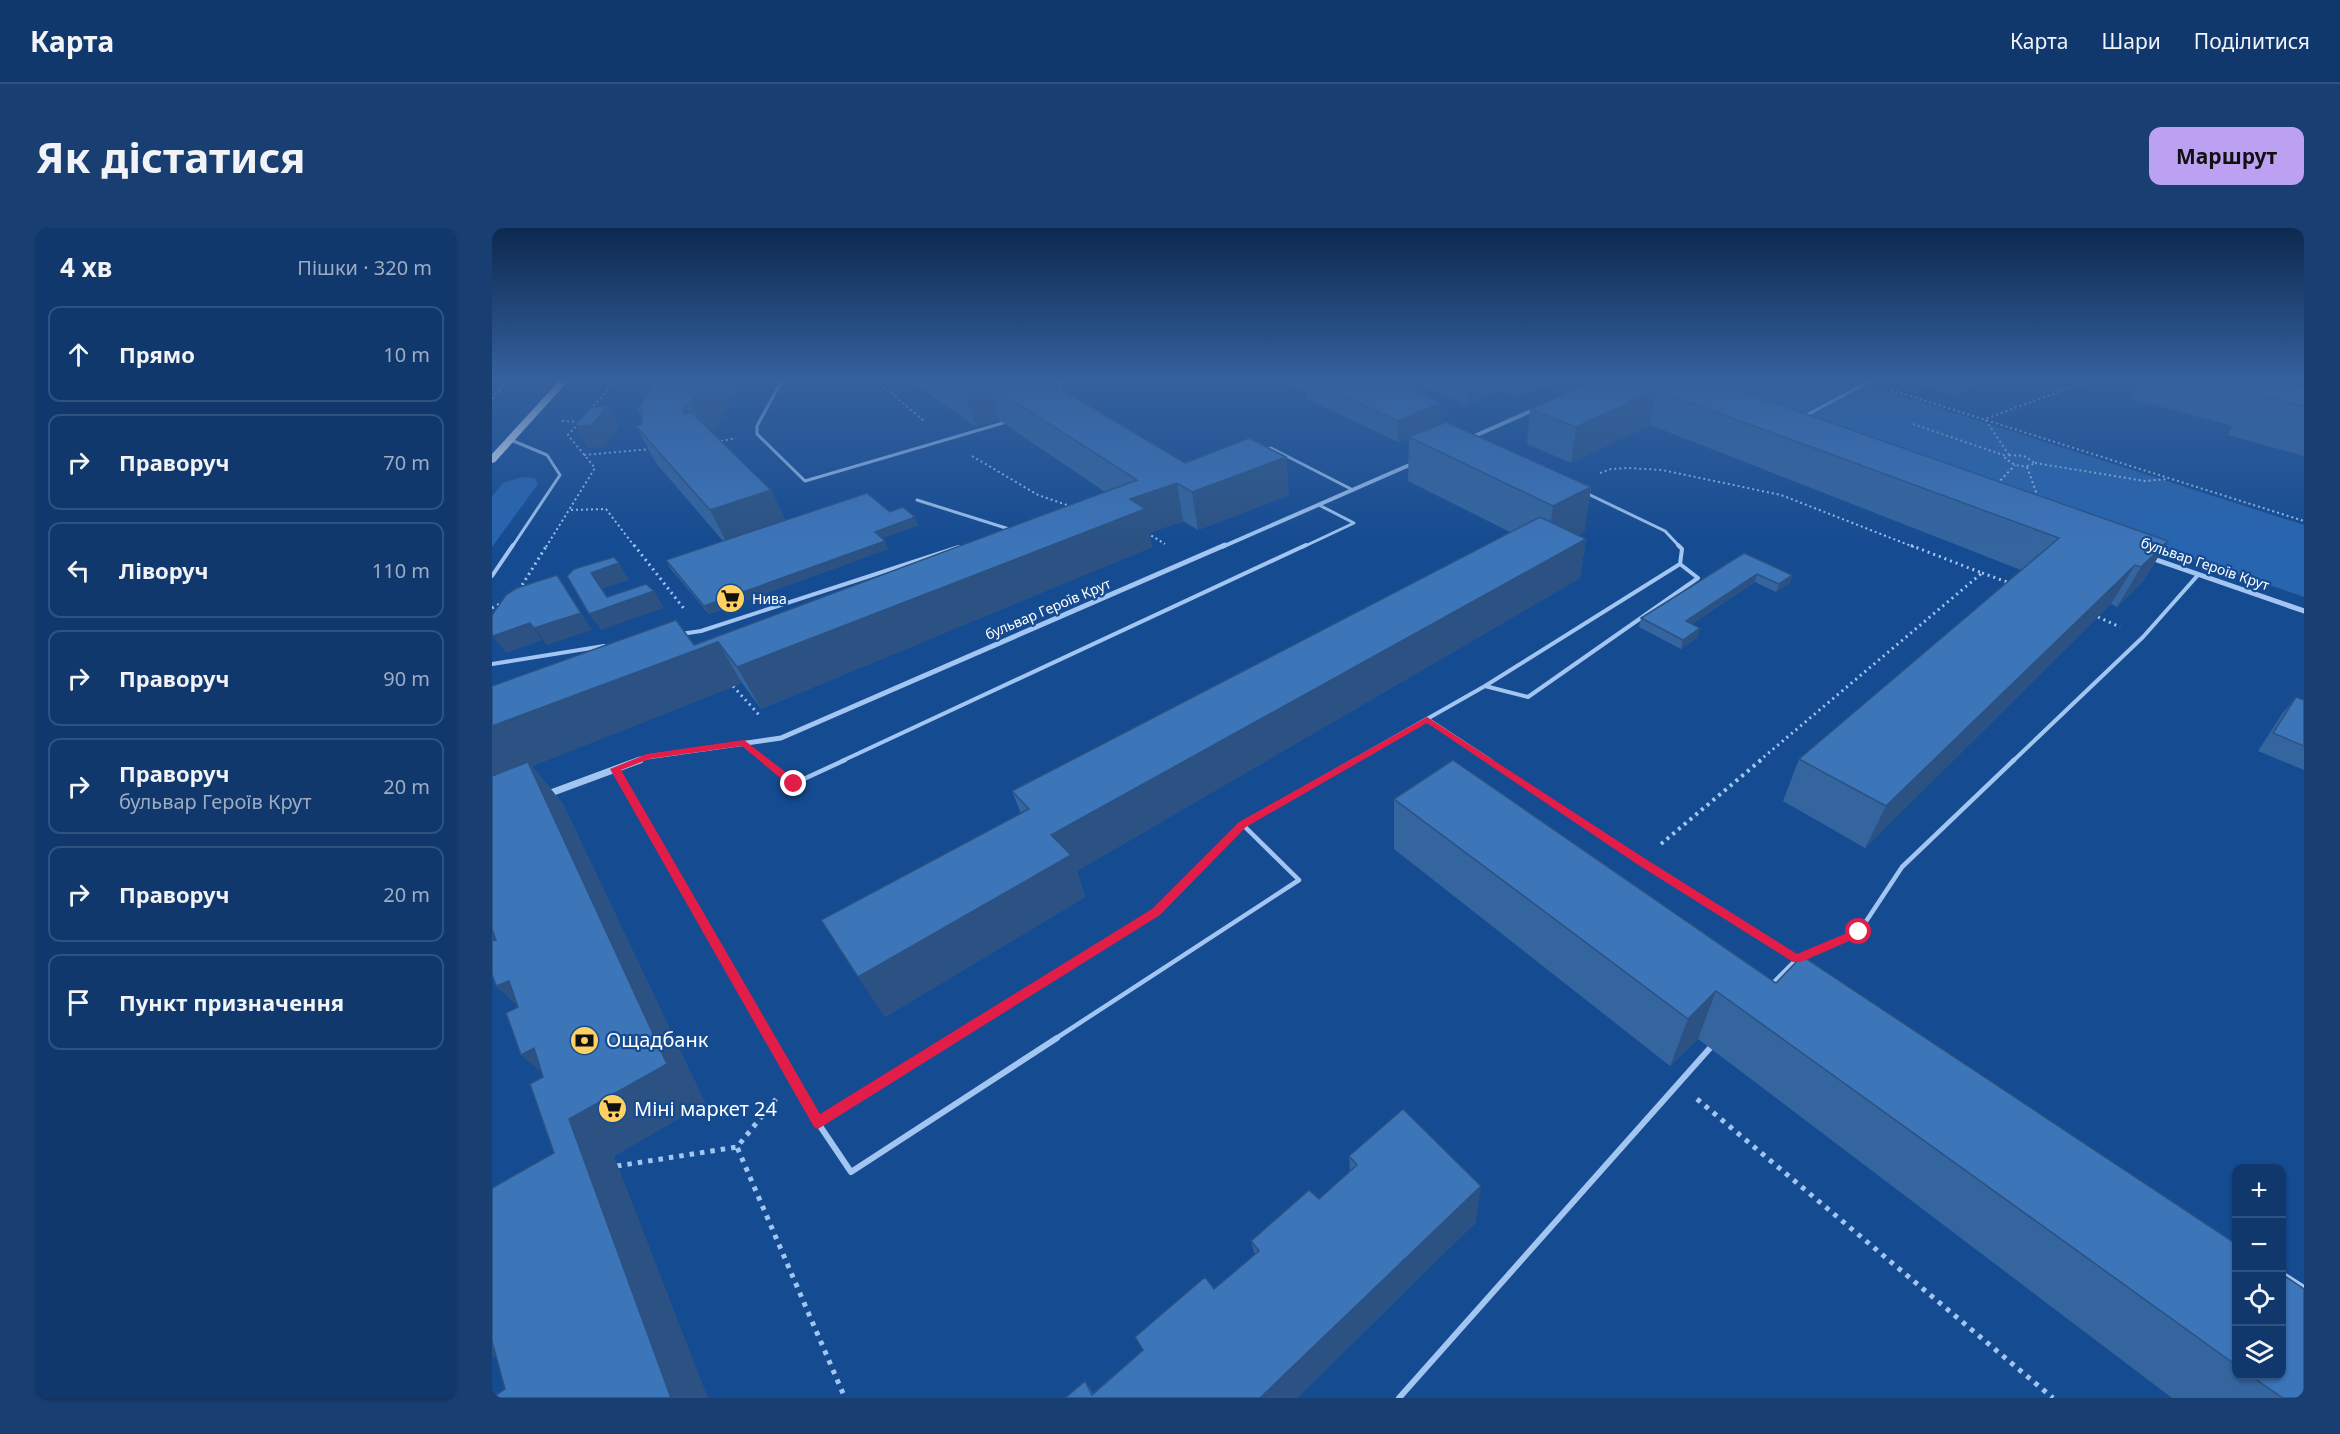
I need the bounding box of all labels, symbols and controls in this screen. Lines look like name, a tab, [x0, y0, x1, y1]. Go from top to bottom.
text: Карта	[30, 22, 114, 60]
text: Карта	[2010, 27, 2069, 55]
text: Шари	[2102, 27, 2161, 55]
text: Поділитися	[2194, 27, 2310, 55]
button: Маршрут	[2149, 127, 2304, 185]
text: Як дістатися	[36, 128, 305, 185]
text: 4 хв	[60, 249, 112, 285]
text: Пішки · 320 m	[297, 254, 432, 281]
icon: ahead	[62, 338, 95, 371]
text: Прямо	[119, 339, 195, 369]
text: 10 m	[383, 341, 430, 368]
icon: right	[62, 446, 95, 479]
text: Праворуч	[119, 447, 230, 477]
text: 70 m	[383, 449, 430, 476]
street label: бульвар Героїв Крут	[2138, 533, 2272, 595]
icon: left	[62, 554, 95, 587]
text: Ліворуч	[119, 555, 209, 585]
text: 110 m	[372, 557, 430, 584]
street label: бульвар Героїв Крут	[982, 573, 1114, 644]
supermarket icon: Нива	[715, 583, 747, 615]
place label: Нива	[752, 589, 787, 608]
icon: right	[62, 662, 95, 695]
text: Праворуч	[119, 663, 230, 693]
text: 90 m	[383, 665, 430, 692]
text: Праворуч	[119, 758, 230, 788]
icon: right	[62, 770, 95, 803]
route end	[780, 770, 806, 796]
text: 20 m	[383, 773, 430, 800]
text: бульвар Героїв Крут	[119, 788, 312, 815]
icon: right	[62, 878, 95, 911]
text: Праворуч	[119, 879, 230, 909]
text: 20 m	[383, 881, 430, 908]
route start	[1845, 918, 1871, 944]
icon: arrive	[62, 986, 95, 1019]
text: Пункт призначення	[119, 987, 344, 1017]
bank icon: Ощадбанк	[569, 1024, 601, 1056]
place label: Ощадбанк	[606, 1026, 709, 1053]
supermarket icon: Міні маркет 24	[597, 1093, 629, 1125]
place label: Міні маркет 24	[634, 1095, 778, 1122]
map controls	[2232, 1164, 2286, 1380]
button: +	[2232, 1164, 2286, 1218]
button: −	[2232, 1218, 2286, 1272]
button: locate	[2232, 1272, 2286, 1326]
button: layers	[2232, 1326, 2286, 1380]

